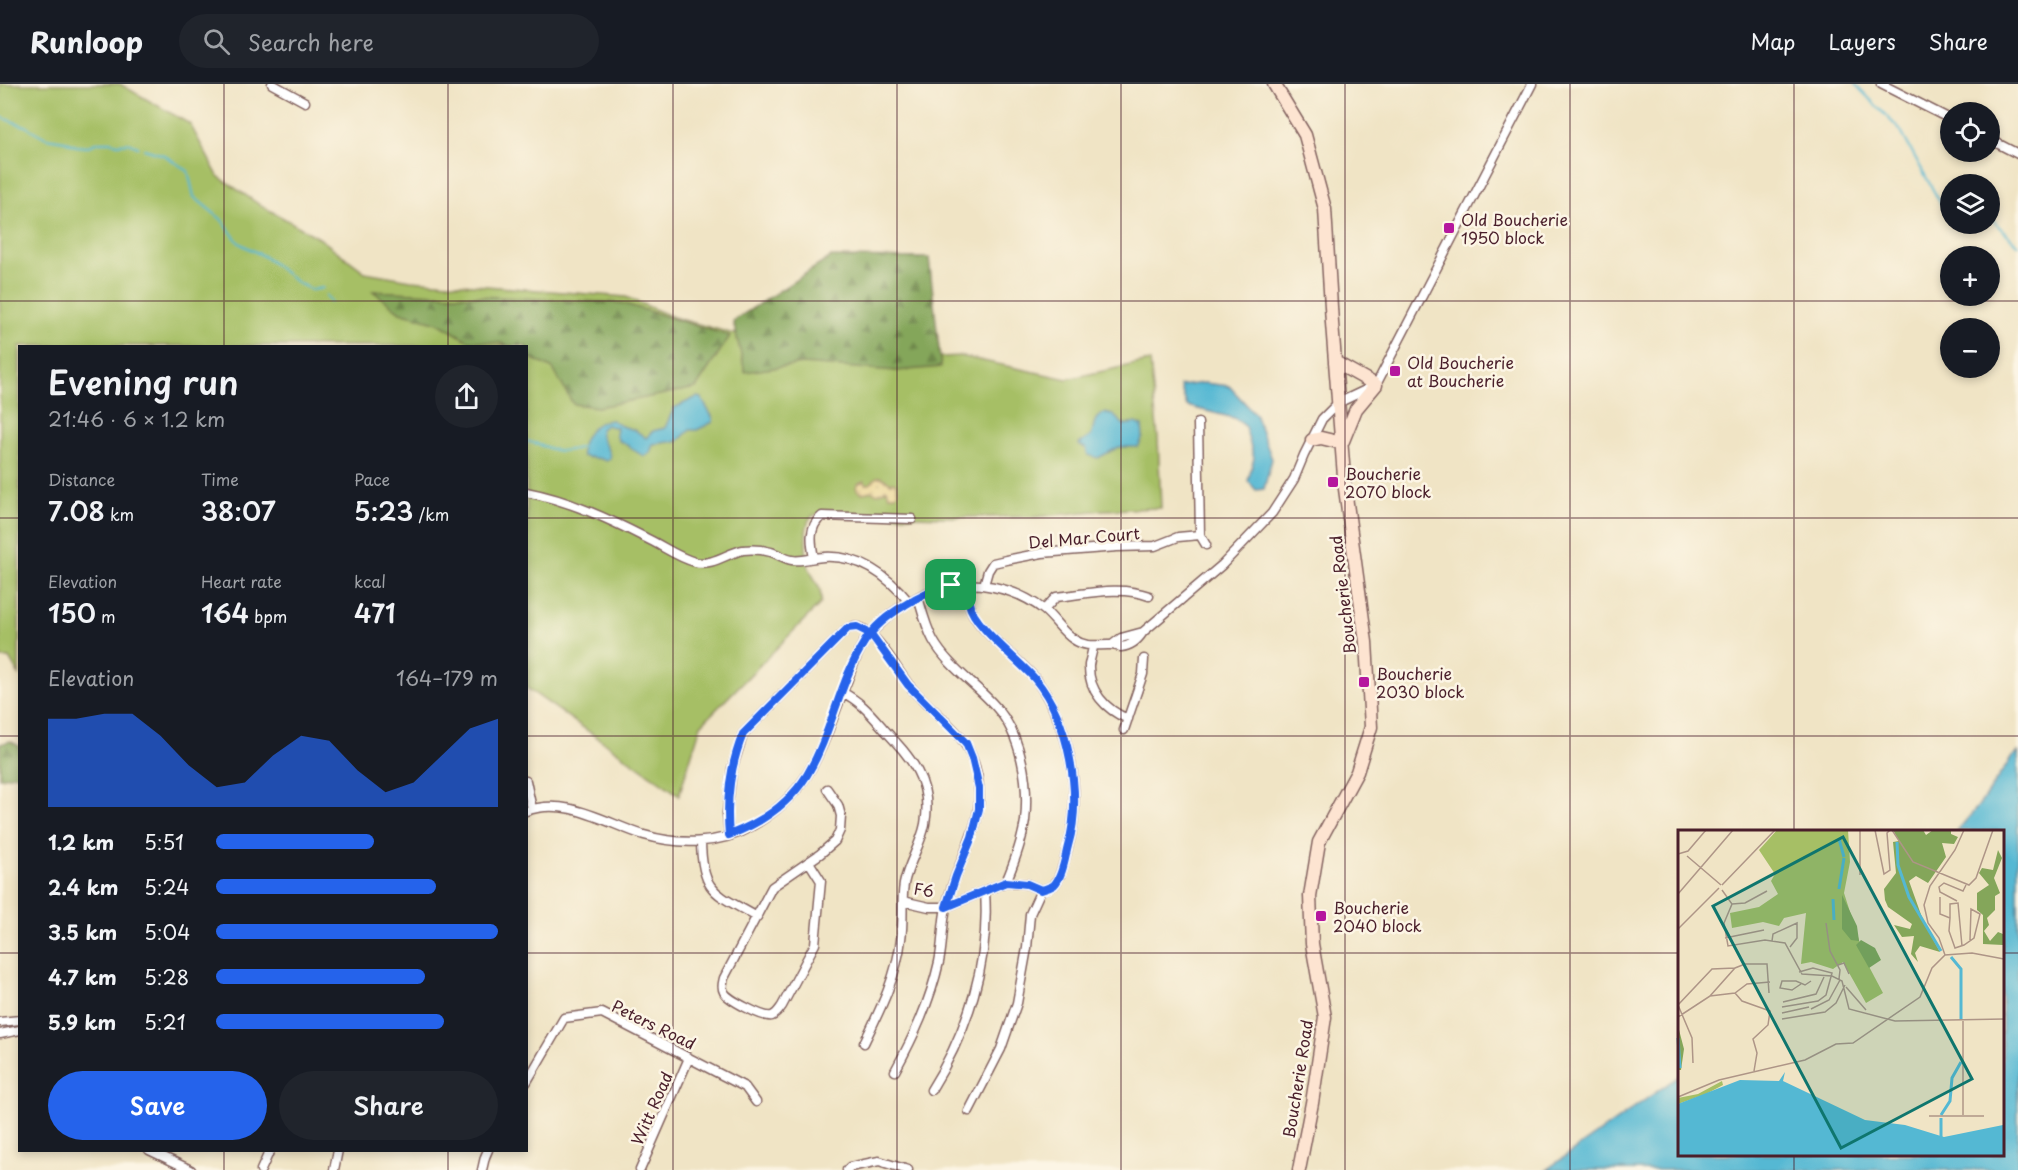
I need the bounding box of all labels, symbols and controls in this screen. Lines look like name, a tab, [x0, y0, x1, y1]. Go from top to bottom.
search box	[179, 14, 599, 68]
text: Runloop	[30, 20, 143, 63]
icon: search	[200, 25, 233, 58]
text: Search here	[248, 25, 374, 58]
text: Map	[1751, 25, 1795, 57]
text: Layers	[1828, 25, 1896, 57]
text: Share	[1929, 25, 1988, 57]
map controls	[1940, 102, 2000, 378]
button: locate	[1940, 102, 2000, 162]
button: layers	[1940, 174, 2000, 234]
place label: Old Boucherie 1950 block	[1461, 207, 1568, 249]
marker: Old Boucherie 1950 block	[1442, 221, 1456, 235]
button: +	[1940, 246, 2000, 306]
button: −	[1940, 318, 2000, 378]
place label: Old Boucherie at Boucherie	[1407, 350, 1514, 392]
text: Evening run	[48, 356, 239, 406]
marker: Old Boucherie at Boucherie	[1388, 364, 1402, 378]
button: share	[435, 365, 498, 428]
text: 21:46 · 6 × 1.2 km	[48, 404, 225, 434]
place label: Boucherie 2070 block	[1345, 461, 1431, 503]
text: Distance	[48, 467, 115, 491]
text: Time	[201, 467, 239, 491]
text: Pace	[354, 467, 390, 491]
marker: Boucherie 2070 block	[1326, 475, 1340, 489]
text: 7.08	[48, 491, 105, 530]
text: 38:07	[201, 491, 276, 530]
text: 5:23	[354, 491, 413, 530]
text: km	[105, 502, 134, 526]
text: /km	[413, 502, 449, 526]
street label: Del Mar Court	[1027, 520, 1141, 554]
street label: Boucherie Road	[1323, 534, 1361, 656]
pin	[925, 559, 976, 610]
icon: arrive	[934, 568, 967, 601]
text: Elevation	[48, 569, 117, 593]
text: Heart rate	[201, 569, 282, 593]
text: kcal	[354, 569, 386, 593]
text: 150	[48, 593, 96, 632]
text: 164	[201, 593, 249, 632]
text: 471	[354, 593, 395, 632]
text: m	[96, 604, 116, 628]
text: bpm	[249, 604, 287, 628]
place label: Boucherie 2030 block	[1376, 661, 1464, 703]
text: Elevation	[48, 663, 134, 693]
text: 164–179 m	[396, 663, 498, 693]
marker: Boucherie 2030 block	[1357, 675, 1371, 689]
text: 1.2 km	[48, 827, 114, 857]
text: 5:51	[144, 827, 184, 857]
inset map	[1678, 830, 2003, 1155]
text: 2.4 km	[48, 872, 118, 902]
text: 5:24	[144, 872, 189, 902]
street label: F6	[912, 876, 936, 902]
place label: Boucherie 2040 block	[1333, 895, 1422, 937]
marker: Boucherie 2040 block	[1314, 909, 1328, 923]
text: 3.5 km	[48, 917, 117, 947]
text: 5:04	[144, 917, 190, 947]
text: 4.7 km	[48, 962, 117, 992]
text: 5:28	[144, 962, 189, 992]
street label: Peters Road	[608, 993, 700, 1055]
text: 5.9 km	[48, 1007, 116, 1037]
text: 5:21	[144, 1007, 186, 1037]
street label: Boucherie Road	[1276, 1018, 1318, 1140]
street label: Witt Road	[624, 1067, 678, 1149]
button: Save	[48, 1071, 267, 1140]
button: Share	[279, 1071, 498, 1140]

